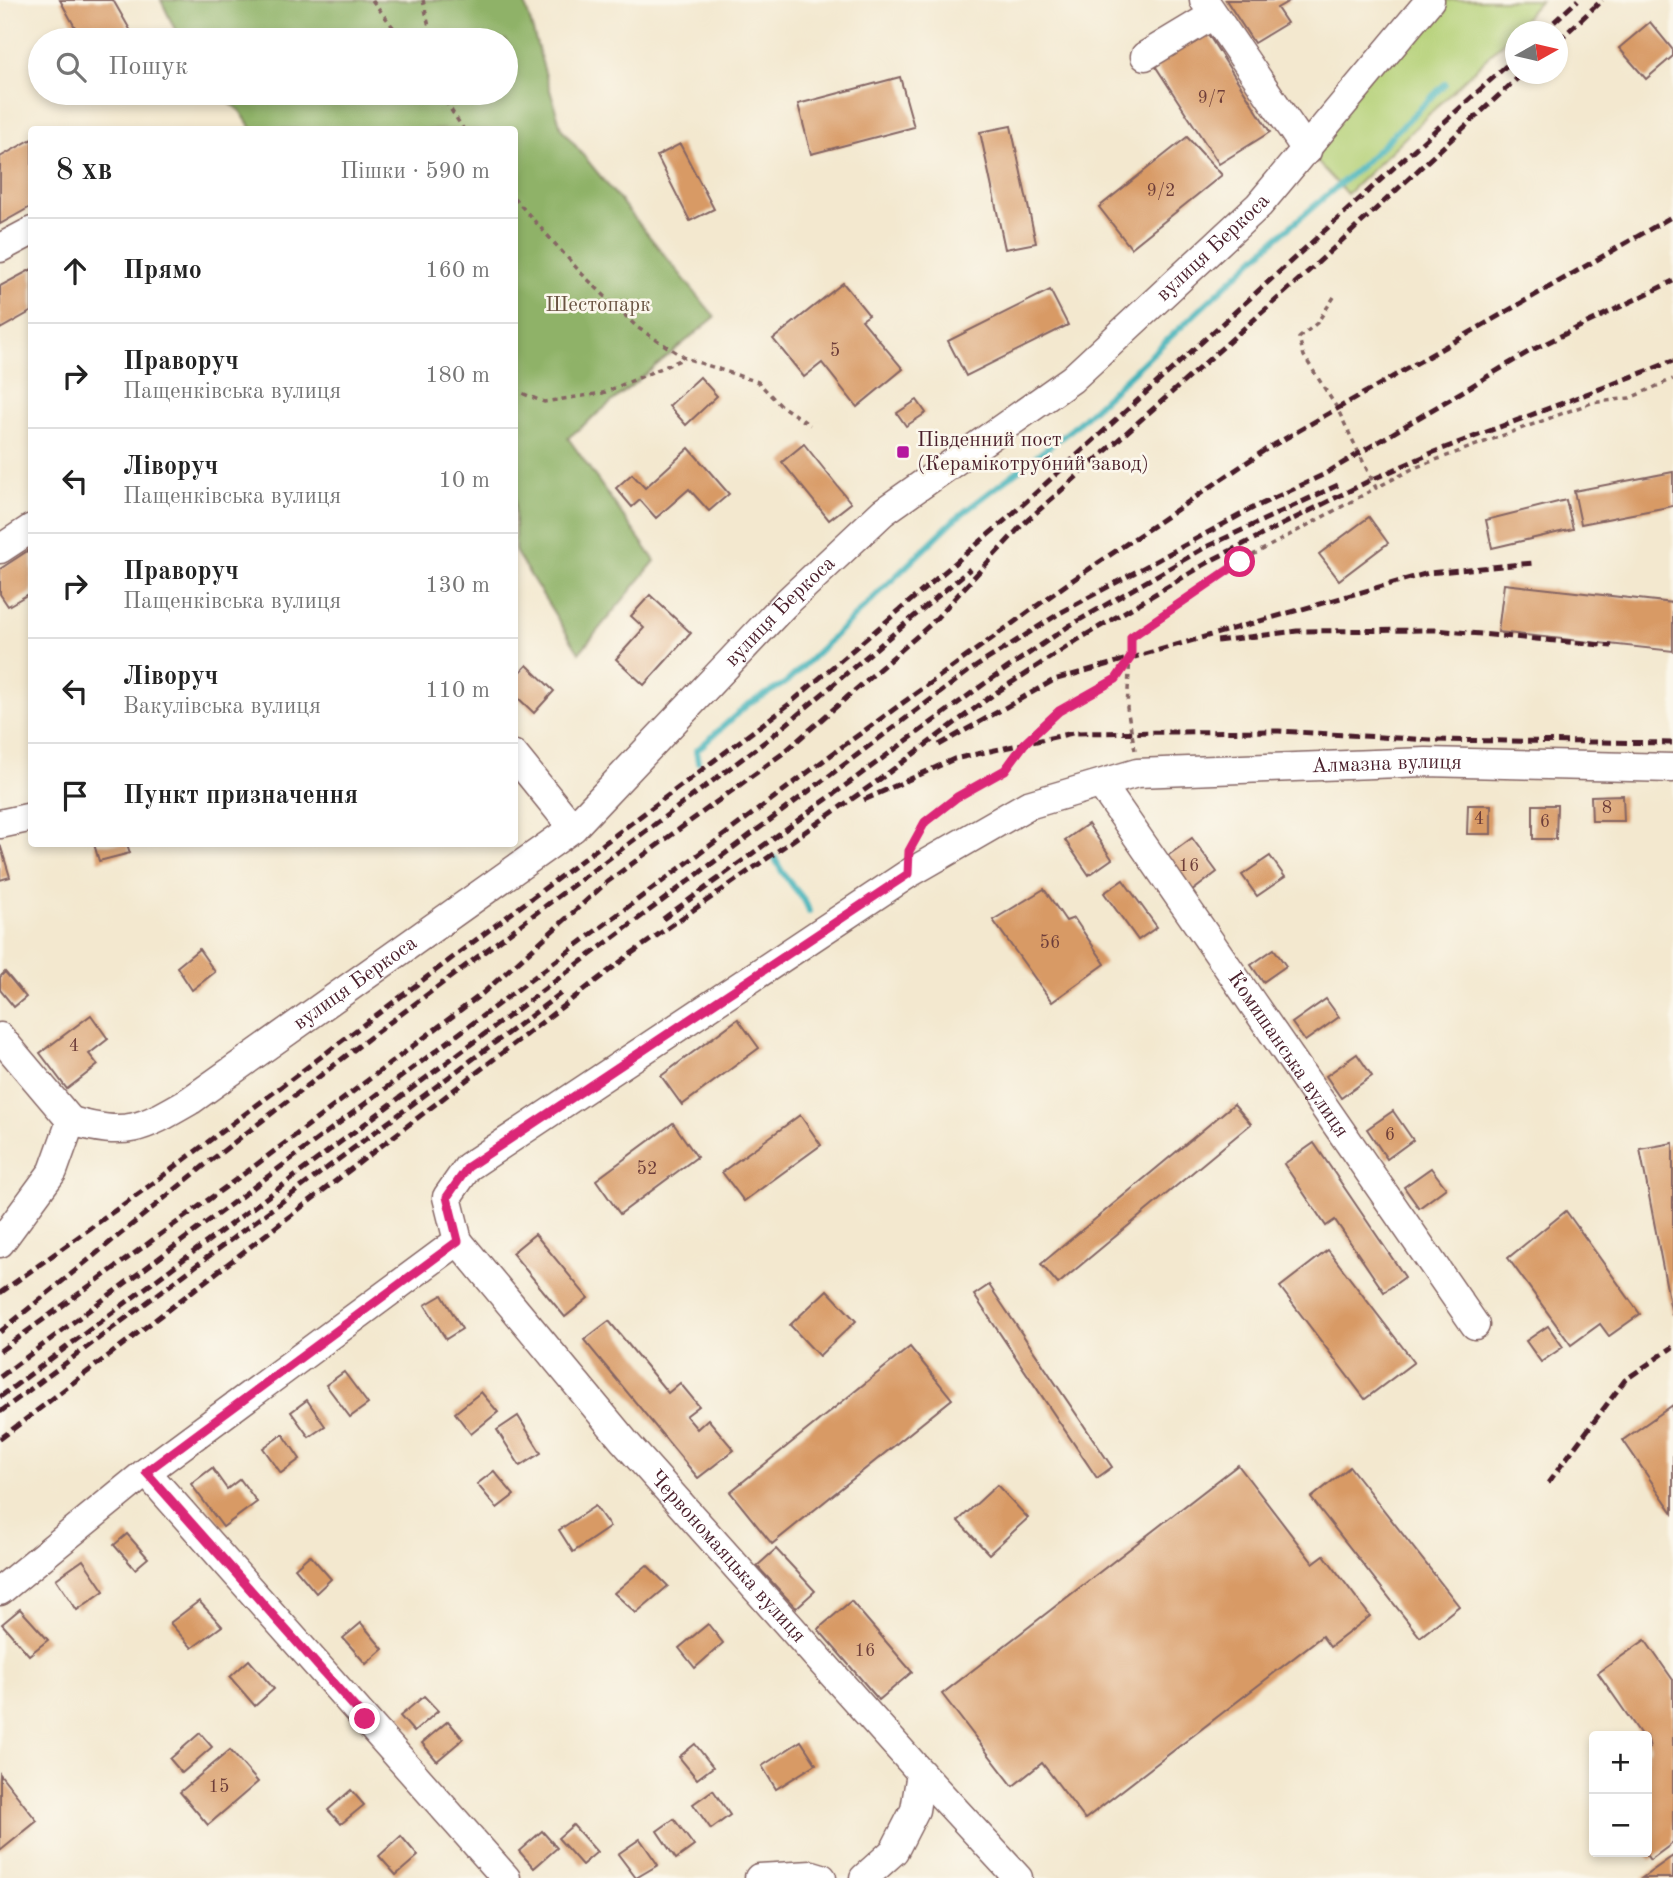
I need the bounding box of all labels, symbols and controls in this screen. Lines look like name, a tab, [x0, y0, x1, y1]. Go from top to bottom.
north arrow	[1505, 21, 1568, 84]
search box	[28, 28, 518, 105]
icon: search	[52, 48, 90, 86]
text: Пошук	[108, 54, 188, 80]
house number: 9/7	[1198, 89, 1226, 107]
text: 8 хв	[56, 156, 112, 186]
text: Пішки · 590 m	[340, 160, 490, 183]
house number: 9/2	[1147, 182, 1175, 200]
street label: вулиця Беркоса	[1152, 190, 1274, 305]
icon: ahead	[56, 252, 94, 290]
text: Прямо	[123, 258, 202, 284]
text: 160 m	[425, 259, 490, 282]
park label: Шестопарк	[545, 295, 651, 316]
house number: 5	[830, 342, 840, 360]
text: Праворуч	[123, 349, 239, 375]
icon: right	[56, 357, 94, 395]
text: 180 m	[425, 364, 490, 387]
text: Пащенківська вулиця	[123, 380, 341, 403]
place label: Південний пост (Керамікотрубний завод)	[917, 430, 1149, 475]
marker: Південний пост (Керамікотрубний завод)	[895, 444, 911, 460]
text: Ліворуч	[123, 454, 218, 480]
icon: left	[56, 462, 94, 500]
text: 10 m	[439, 469, 490, 492]
text: Пащенківська вулиця	[123, 485, 341, 508]
route start	[1224, 546, 1255, 577]
street label: вулиця Беркоса	[721, 552, 839, 671]
text: Праворуч	[123, 559, 239, 585]
icon: right	[56, 567, 94, 605]
text: 130 m	[425, 574, 490, 597]
text: Пащенківська вулиця	[123, 590, 341, 613]
text: Ліворуч	[123, 664, 218, 690]
icon: left	[56, 672, 94, 710]
text: 110 m	[425, 679, 490, 702]
text: Вакулівська вулиця	[123, 695, 321, 718]
street label: Алмазна вулиця	[1311, 751, 1462, 777]
icon: arrive	[56, 777, 94, 815]
text: Пункт призначення	[123, 783, 358, 809]
house number: 8	[1602, 799, 1612, 817]
house number: 4	[1474, 810, 1484, 828]
house number: 6	[1540, 813, 1550, 831]
house number: 16	[1179, 857, 1199, 875]
street label: вулиця Беркоса	[290, 932, 421, 1034]
house number: 56	[1040, 934, 1060, 952]
street label: Комишанська вулиця	[1224, 968, 1353, 1141]
house number: 4	[69, 1037, 79, 1055]
house number: 6	[1385, 1126, 1395, 1144]
house number: 52	[637, 1160, 657, 1178]
street label: Червономаяцька вулиця	[645, 1466, 810, 1647]
house number: 16	[855, 1642, 875, 1660]
route end	[349, 1703, 380, 1734]
map controls	[1589, 1731, 1652, 1857]
button: +	[1589, 1731, 1652, 1794]
house number: 15	[209, 1778, 229, 1796]
button: −	[1589, 1794, 1652, 1857]

